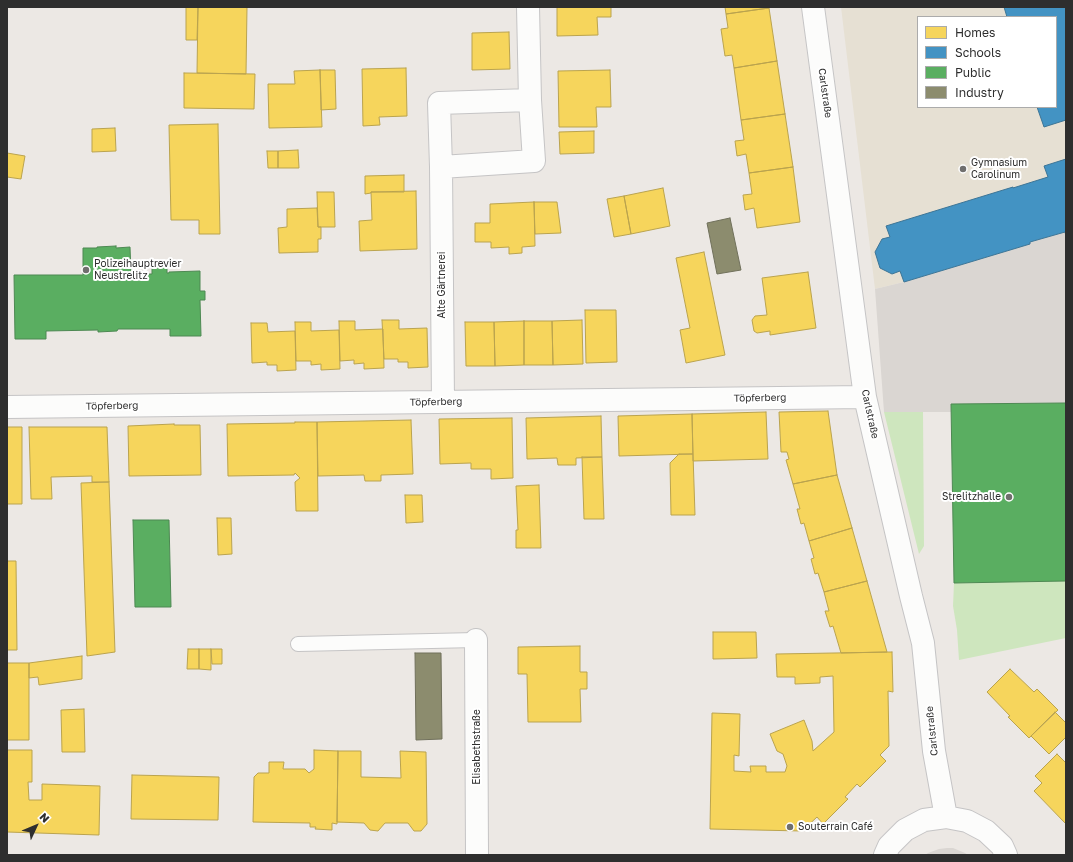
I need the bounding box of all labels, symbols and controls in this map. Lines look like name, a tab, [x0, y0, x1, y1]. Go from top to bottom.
legend	[917, 16, 1057, 108]
text: Homes	[955, 25, 995, 40]
text: Schools	[955, 45, 1001, 60]
text: Public	[955, 65, 991, 80]
street label: Carlstraße	[816, 67, 834, 119]
text: Industry	[955, 85, 1004, 100]
place label: Gymnasium Carolinum	[971, 157, 1027, 180]
marker: Gymnasium Carolinum	[958, 164, 968, 174]
street label: Alte Gärtnerei	[436, 252, 448, 318]
place label: Polizeihauptrevier Neustrelitz	[94, 258, 181, 282]
marker: Polizeihauptrevier Neustrelitz	[81, 265, 91, 275]
street label: Carlstraße	[859, 388, 881, 440]
street label: Töpferberg	[733, 392, 787, 404]
street label: Töpferberg	[409, 396, 463, 408]
street label: Töpferberg	[85, 400, 139, 412]
place label: Strelitzhalle	[942, 491, 1001, 503]
marker: Strelitzhalle	[1004, 492, 1014, 502]
street label: Carlstraße	[923, 706, 941, 756]
street label: Elisabethstraße	[471, 709, 483, 785]
north arrow	[16, 806, 56, 846]
text: N	[37, 810, 53, 825]
place label: Souterrain Café	[798, 821, 873, 833]
marker: Souterrain Café	[785, 822, 795, 832]

